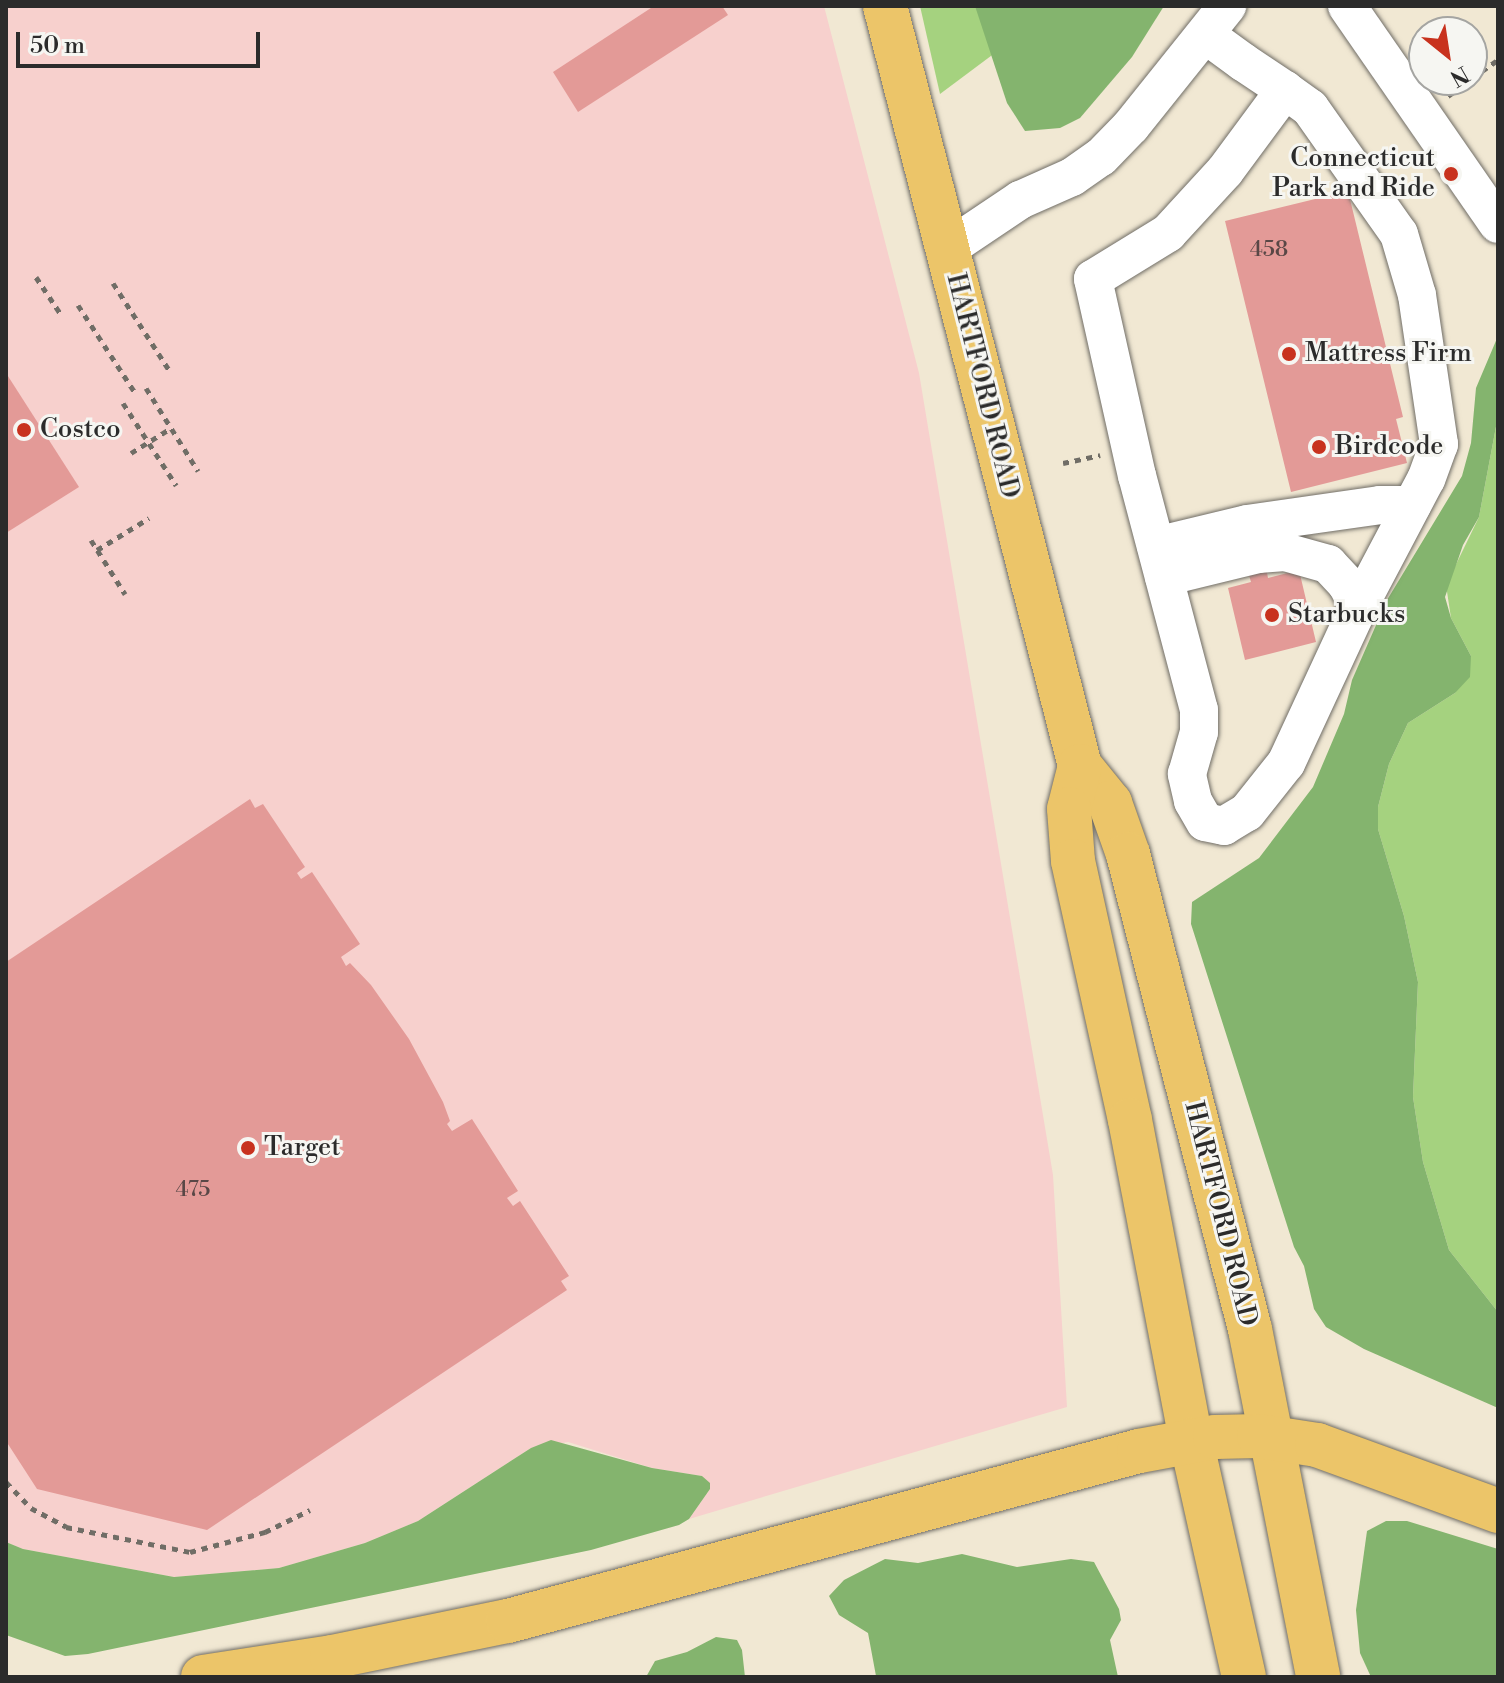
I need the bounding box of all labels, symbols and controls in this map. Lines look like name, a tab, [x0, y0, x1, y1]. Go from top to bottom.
scale bar	[20, 16, 264, 66]
north arrow	[1408, 16, 1488, 96]
text: 50 m	[30, 31, 85, 61]
text: N	[1445, 59, 1474, 92]
place label: Connecticut Park and Ride	[1272, 143, 1435, 204]
marker: Connecticut Park and Ride	[1442, 165, 1460, 183]
house number: 458	[1250, 237, 1288, 263]
street label: HARTFORD ROAD	[939, 270, 1025, 502]
place label: Mattress Firm	[1305, 338, 1472, 370]
marker: Mattress Firm	[1280, 345, 1298, 363]
place label: Costco	[40, 414, 121, 446]
marker: Costco	[15, 421, 33, 439]
place label: Birdcode	[1335, 431, 1443, 463]
marker: Birdcode	[1310, 438, 1328, 456]
place label: Starbucks	[1288, 599, 1405, 631]
marker: Starbucks	[1263, 606, 1281, 624]
street label: HARTFORD ROAD	[1177, 1098, 1263, 1330]
place label: Target	[264, 1132, 340, 1164]
marker: Target	[239, 1139, 257, 1157]
house number: 475	[176, 1177, 210, 1203]

